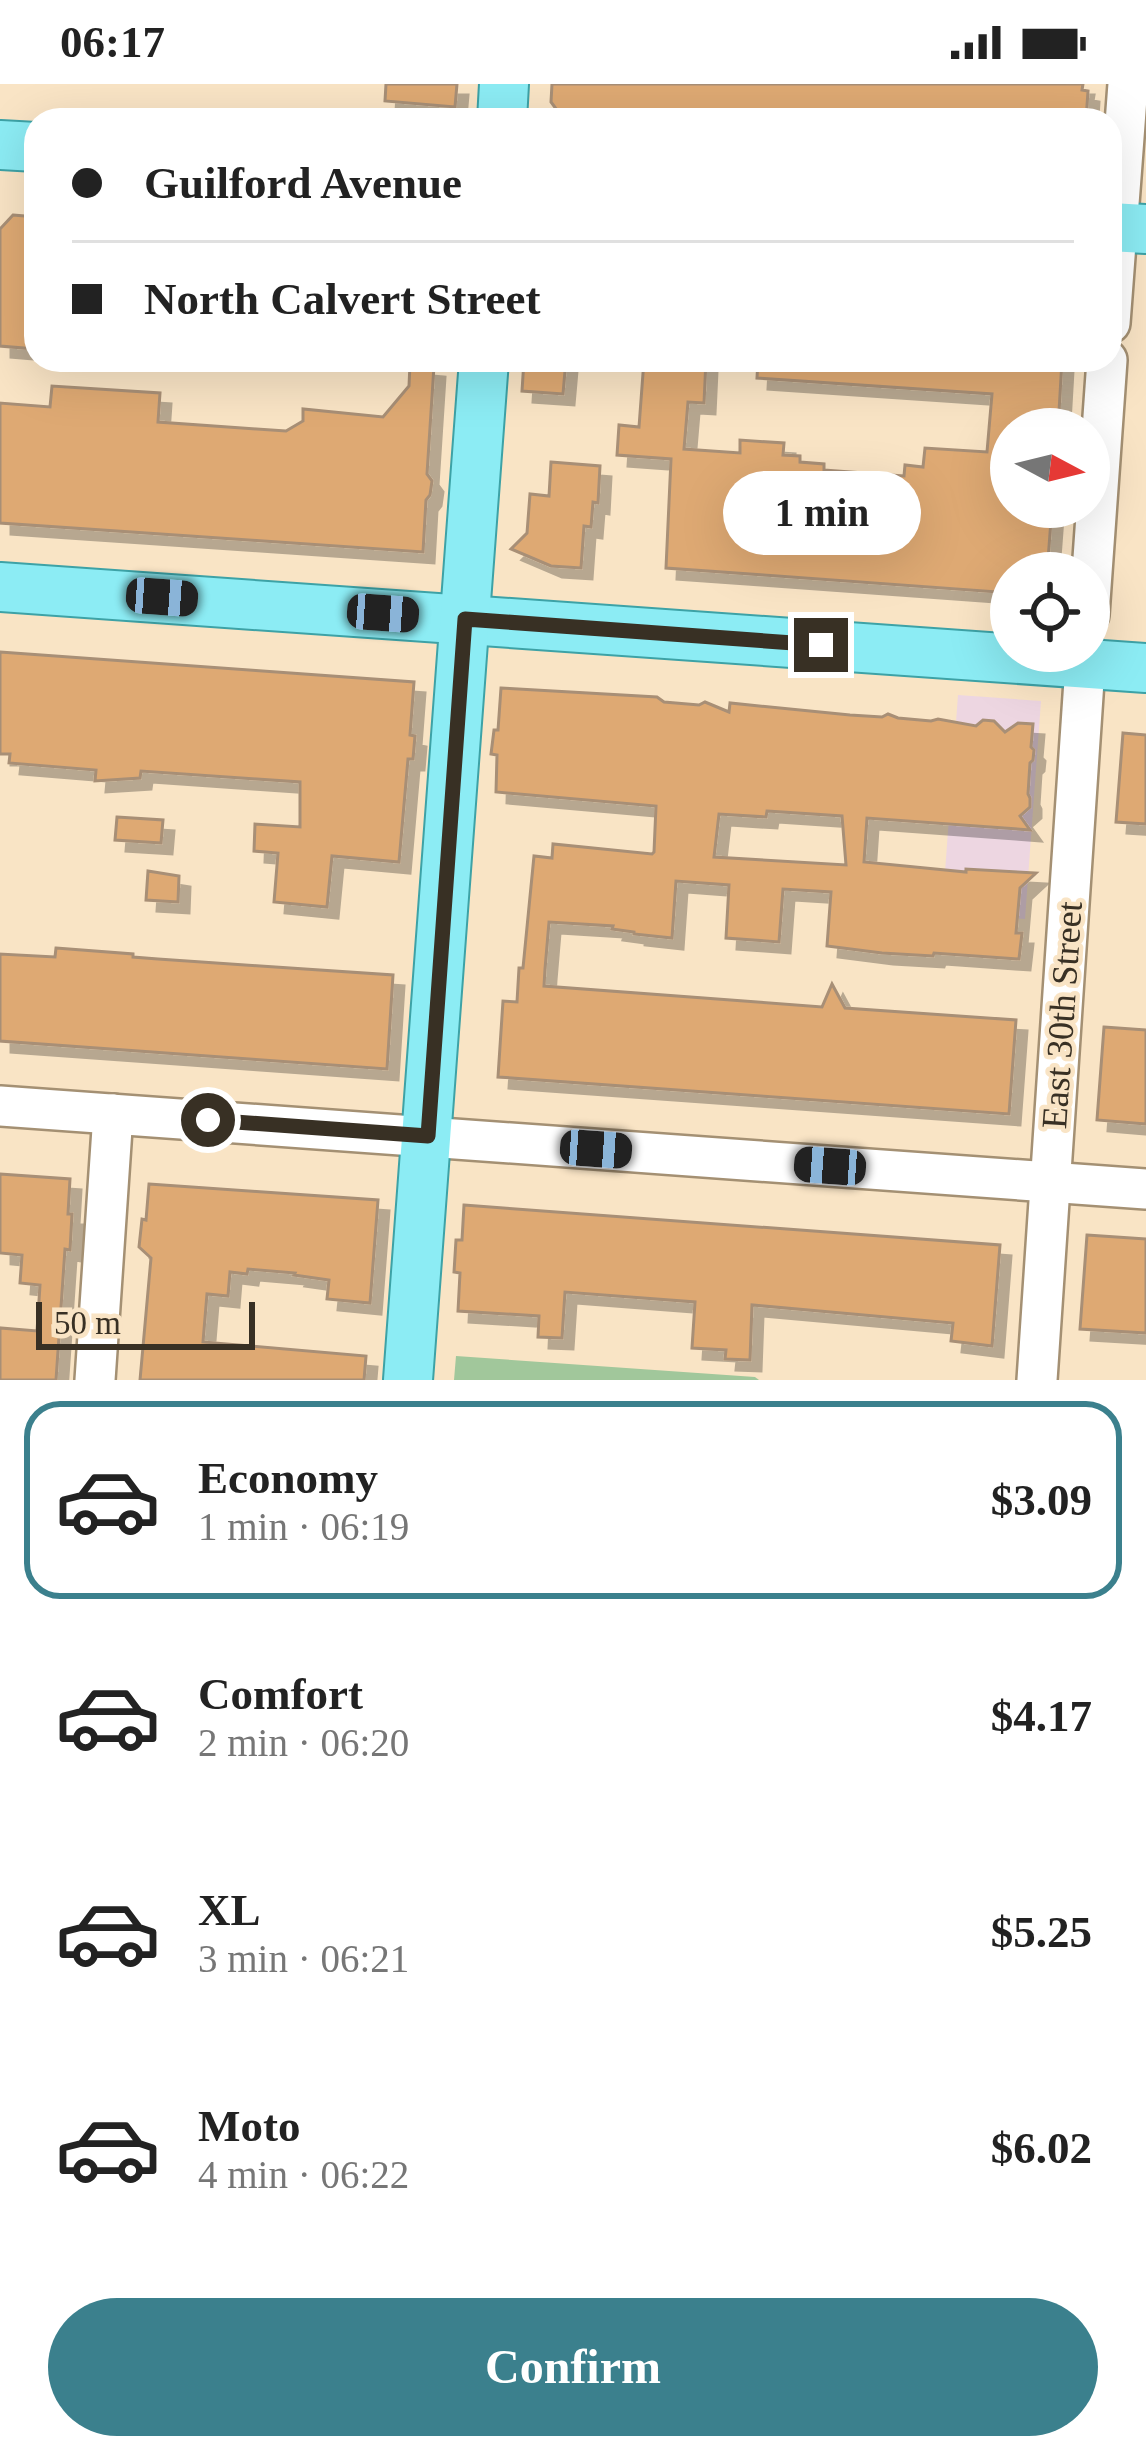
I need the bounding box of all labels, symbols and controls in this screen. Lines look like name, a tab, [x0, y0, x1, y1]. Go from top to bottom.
text: 06:17	[60, 17, 165, 67]
text: Guilford Avenue	[144, 158, 462, 208]
text: North Calvert Street	[144, 274, 541, 324]
north arrow	[990, 408, 1110, 528]
map controls	[990, 408, 1110, 672]
callout: 1 min	[722, 471, 920, 555]
text: 1 min	[775, 491, 869, 534]
button: locate	[990, 552, 1110, 672]
car	[125, 577, 199, 617]
car	[346, 593, 420, 633]
route end	[794, 618, 848, 672]
street label: East 30th Street	[1034, 900, 1090, 1130]
route start	[181, 1093, 235, 1147]
car	[559, 1129, 633, 1169]
car	[793, 1146, 867, 1186]
scale bar	[36, 1296, 255, 1349]
text: 50 m	[54, 1305, 121, 1341]
icon: car	[54, 1446, 162, 1554]
text: Economy	[198, 1453, 378, 1503]
text: $3.09	[991, 1475, 1092, 1525]
text: 1 min · 06:19	[198, 1505, 409, 1548]
icon: car	[54, 1662, 162, 1770]
text: Comfort	[198, 1669, 363, 1719]
text: $4.17	[991, 1691, 1092, 1741]
text: 2 min · 06:20	[198, 1721, 409, 1764]
icon: car	[54, 1878, 162, 1986]
text: XL	[198, 1885, 261, 1935]
text: $5.25	[991, 1907, 1092, 1957]
text: 3 min · 06:21	[198, 1937, 409, 1980]
icon: car	[54, 2094, 162, 2202]
text: Moto	[198, 2101, 300, 2151]
text: $6.02	[991, 2123, 1092, 2173]
text: 4 min · 06:22	[198, 2153, 409, 2196]
button: Confirm	[48, 2298, 1098, 2436]

